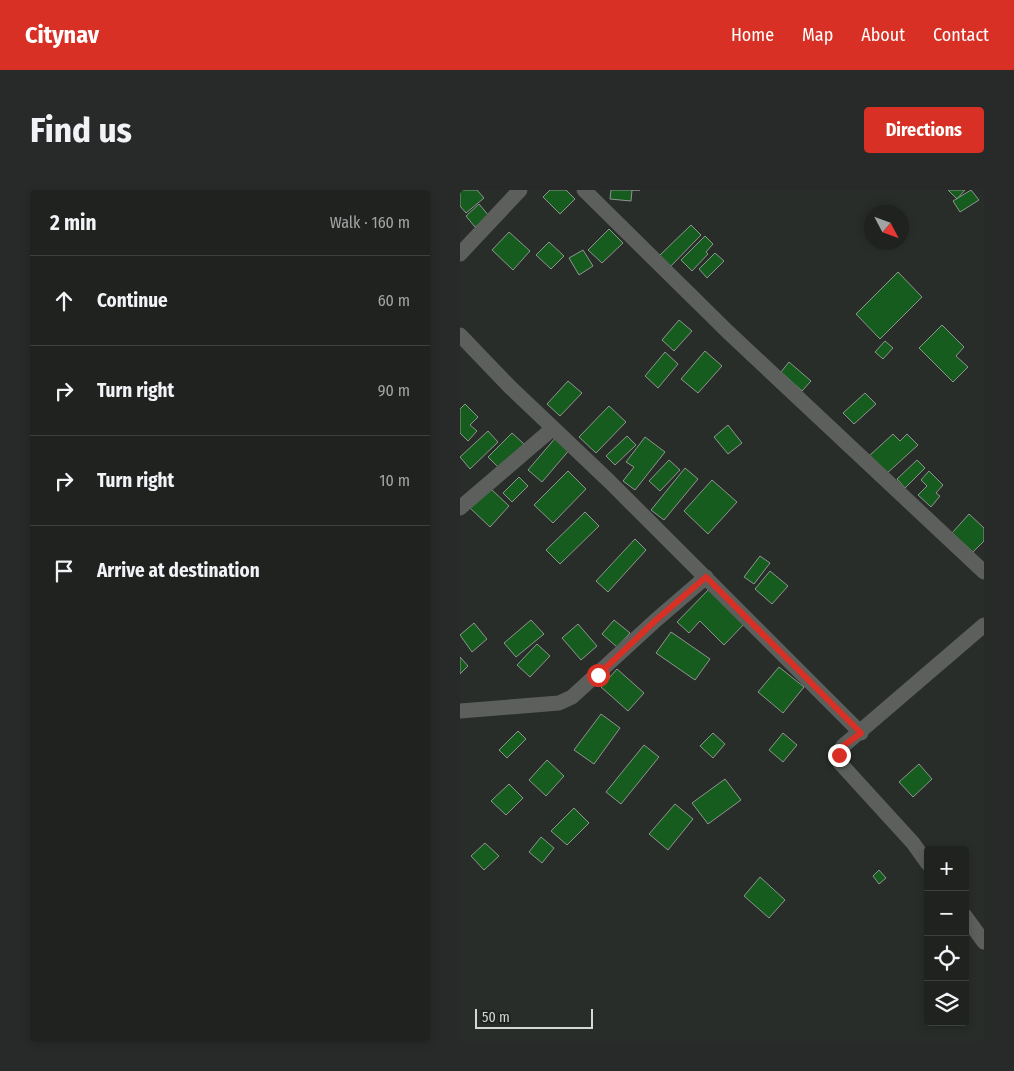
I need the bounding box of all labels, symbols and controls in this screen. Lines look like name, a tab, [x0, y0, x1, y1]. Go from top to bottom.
text: Citynav	[25, 21, 99, 49]
text: Home	[731, 24, 774, 46]
text: Map	[802, 24, 833, 46]
text: About	[861, 24, 905, 46]
text: Contact	[933, 24, 989, 46]
button: Directions	[864, 107, 984, 153]
text: Find us	[30, 109, 132, 151]
north arrow	[864, 205, 909, 250]
text: 2 min	[50, 210, 97, 236]
text: Walk · 160 m	[330, 213, 410, 232]
icon: ahead	[50, 287, 78, 315]
text: Continue	[97, 289, 168, 312]
text: 60 m	[378, 291, 410, 310]
icon: right	[50, 377, 78, 405]
text: Turn right	[97, 379, 174, 402]
text: 90 m	[378, 381, 410, 400]
icon: right	[50, 467, 78, 495]
text: Turn right	[97, 469, 174, 492]
text: 10 m	[379, 471, 410, 490]
icon: arrive	[50, 557, 78, 585]
text: Arrive at destination	[97, 559, 260, 582]
route start	[587, 664, 610, 687]
route end	[828, 744, 851, 767]
map controls	[924, 846, 969, 1026]
button: +	[924, 846, 969, 891]
button: −	[924, 891, 969, 936]
button: locate	[924, 936, 969, 981]
button: layers	[924, 981, 969, 1026]
scale bar	[475, 1006, 592, 1029]
text: 50 m	[482, 1009, 510, 1026]

